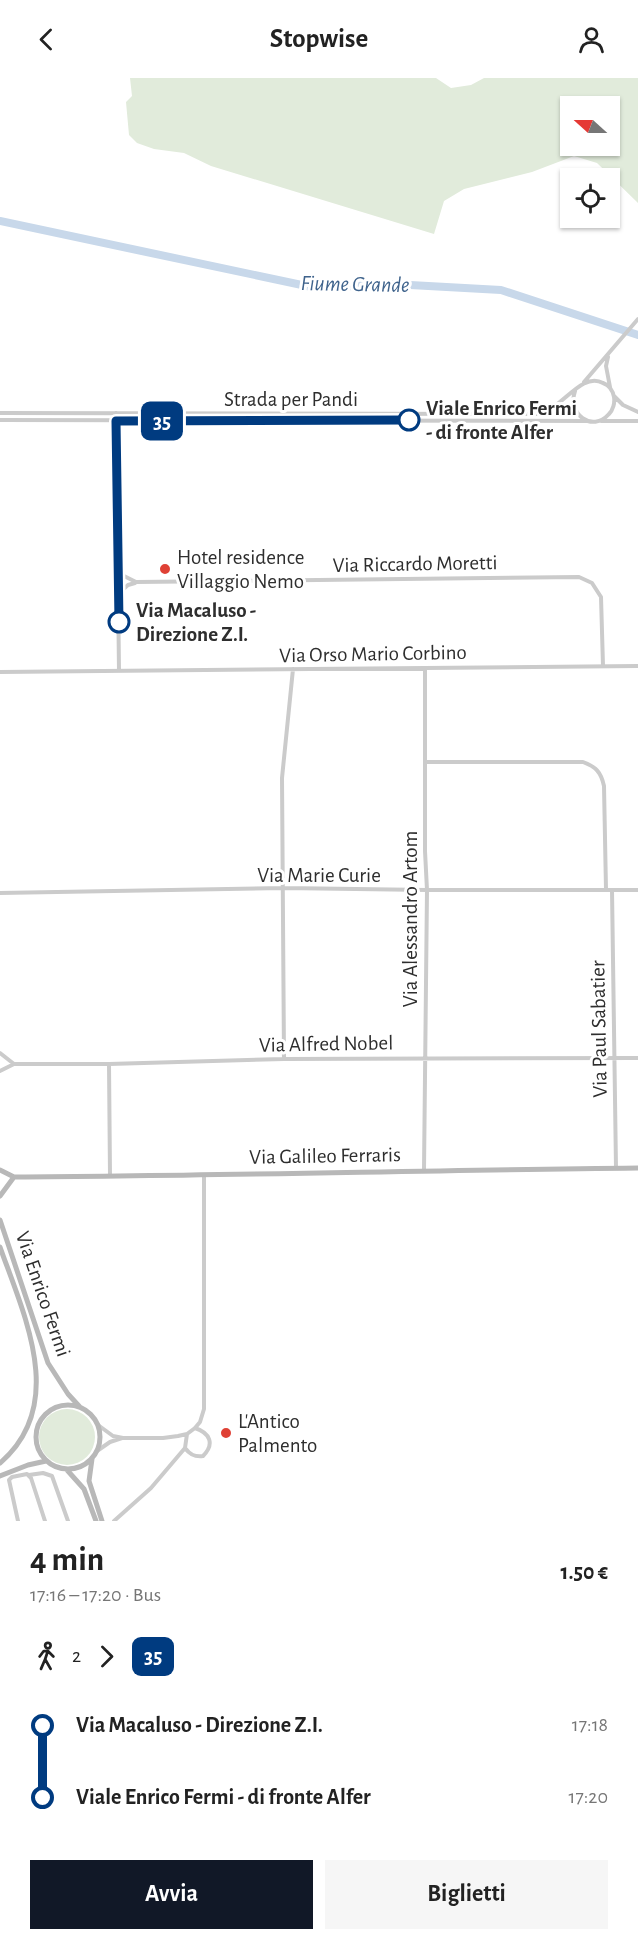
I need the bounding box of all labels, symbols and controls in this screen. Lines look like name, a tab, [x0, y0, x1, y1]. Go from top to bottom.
icon: back	[30, 23, 63, 56]
icon: person	[575, 23, 608, 56]
text: Stopwise	[270, 25, 368, 52]
north arrow	[560, 96, 620, 156]
map controls	[560, 96, 620, 228]
button: locate	[560, 168, 620, 228]
water label: Fiume Grande	[300, 272, 410, 296]
street label: Strada per Pandi	[224, 389, 358, 410]
place label: Viale Enrico Fermi - di fronte Alfer	[426, 398, 577, 443]
line badge: 35	[135, 402, 189, 440]
marker: Viale Enrico Fermi - di fronte Alfer	[398, 409, 420, 431]
text: 35	[153, 411, 171, 432]
place label: Hotel residence Villaggio Nemo	[177, 547, 304, 592]
street label: Via Riccardo Moretti	[332, 552, 498, 576]
marker: Hotel residence Villaggio Nemo	[158, 562, 172, 576]
place label: Via Macaluso - Direzione Z.I.	[136, 600, 256, 645]
marker: Via Macaluso - Direzione Z.I.	[108, 611, 130, 633]
street label: Via Orso Mario Corbino	[279, 642, 467, 666]
street label: Via Alessandro Artom	[400, 831, 421, 1007]
street label: Via Marie Curie	[257, 865, 381, 886]
street label: Via Paul Sabatier	[587, 960, 611, 1098]
street label: Via Alfred Nobel	[259, 1032, 393, 1056]
street label: Via Galileo Ferraris	[249, 1144, 401, 1168]
street label: Via Enrico Fermi	[12, 1229, 74, 1359]
place label: L'Antico Palmento	[238, 1411, 317, 1456]
marker: L'Antico Palmento	[219, 1426, 233, 1440]
text: 4 min	[30, 1544, 104, 1577]
text: 1.50 €	[560, 1561, 608, 1583]
text: 17:16 – 17:20 · Bus	[30, 1585, 161, 1605]
icon: walk	[30, 1640, 63, 1673]
icon: forward	[90, 1640, 123, 1673]
text: 2	[72, 1646, 81, 1666]
text: 35	[144, 1646, 162, 1667]
text: Via Macaluso - Direzione Z.I.	[76, 1714, 323, 1736]
text: 17:18	[572, 1715, 608, 1735]
text: Viale Enrico Fermi - di fronte Alfer	[76, 1786, 371, 1808]
text: 17:20	[569, 1787, 608, 1807]
button: Avvia	[30, 1860, 313, 1929]
button: Biglietti	[325, 1860, 608, 1929]

